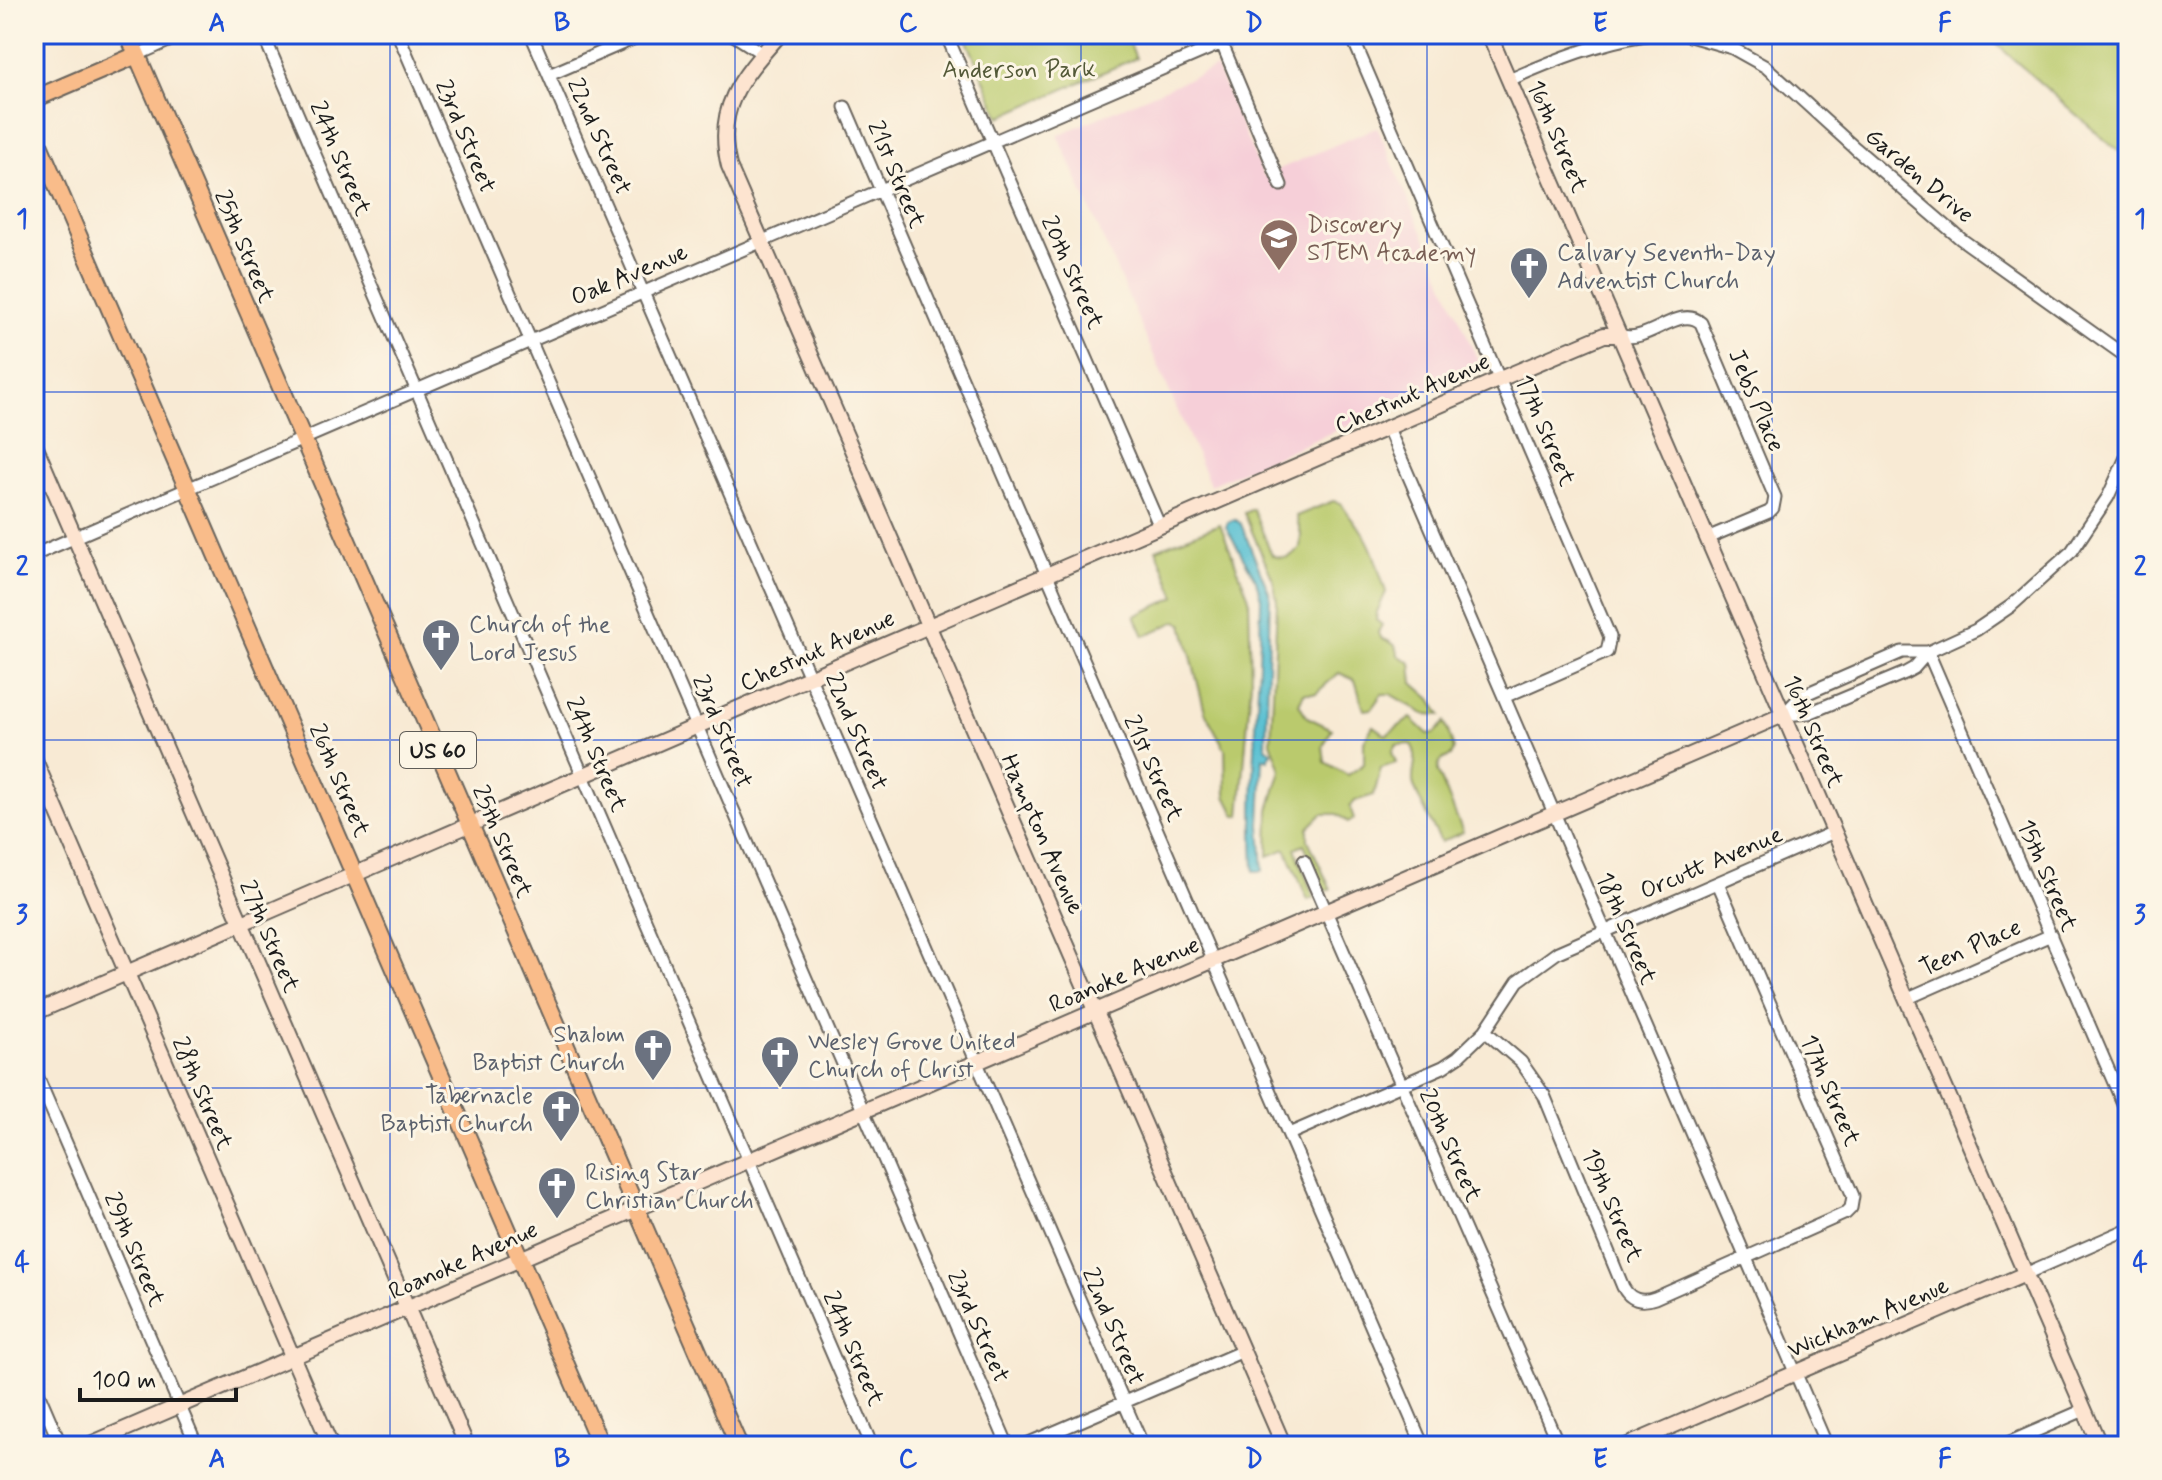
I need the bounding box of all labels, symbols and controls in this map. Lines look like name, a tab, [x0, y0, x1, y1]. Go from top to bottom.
text: A	[208, 7, 226, 41]
text: B	[554, 7, 570, 41]
text: C	[899, 7, 918, 41]
text: D	[1245, 7, 1263, 41]
text: E	[1592, 7, 1608, 41]
text: F	[1938, 7, 1952, 41]
park label: Anderson Park	[942, 55, 1096, 86]
street label: 22nd Street	[559, 73, 638, 200]
street label: 23rd Street	[427, 75, 502, 198]
street label: 16th Street	[1519, 76, 1594, 198]
street label: 24th Street	[302, 96, 378, 221]
street label: 21st Street	[859, 116, 932, 233]
street label: Garden Drive	[1858, 121, 1980, 231]
street label: 25th Street	[206, 185, 281, 308]
text: 1	[16, 203, 28, 237]
text: 1	[2134, 203, 2146, 237]
place label: Discovery STEM Academy	[1307, 210, 1476, 269]
street label: 20th Street	[1033, 211, 1110, 334]
school or university icon: Discovery STEM Academy	[1258, 217, 1300, 272]
street label: Oak Avenue	[566, 237, 693, 314]
place label: Calvary Seventh-Day Adventist Church	[1557, 238, 1776, 297]
church icon: Calvary Seventh-Day Adventist Church	[1508, 245, 1550, 300]
street label: Jebs Place	[1720, 345, 1791, 457]
street label: Chestnut Avenue	[1330, 346, 1495, 442]
street label: 17th Street	[1507, 370, 1582, 491]
text: 2	[16, 551, 29, 585]
text: 2	[2134, 551, 2147, 585]
street label: Chestnut Avenue	[735, 603, 900, 699]
place label: Church of the Lord Jesus	[469, 610, 611, 669]
church icon: Church of the Lord Jesus	[420, 617, 462, 672]
street label: 22nd Street	[817, 668, 894, 795]
street label: 23rd Street	[684, 670, 759, 793]
street label: 16th Street	[1775, 671, 1850, 793]
street label: 24th Street	[558, 692, 634, 817]
street label: 21st Street	[1115, 710, 1190, 827]
street label: 26th Street	[301, 719, 376, 842]
road number: US 60	[400, 732, 476, 768]
street label: Hampton Avenue	[992, 750, 1091, 920]
street label: 25th Street	[464, 780, 539, 903]
street label: 15th Street	[2009, 815, 2084, 936]
street label: Orcutt Avenue	[1636, 819, 1788, 907]
street label: 18th Street	[1588, 868, 1663, 990]
street label: 27th Street	[231, 876, 306, 998]
text: 3	[16, 899, 28, 933]
text: 3	[2134, 899, 2146, 933]
street label: Teen Place	[1915, 912, 2026, 985]
street label: Roanoke Avenue	[1045, 930, 1204, 1021]
place label: Shalom Baptist Church	[473, 1020, 625, 1079]
church icon: Shalom Baptist Church	[632, 1027, 674, 1082]
place label: Wesley Grove United Church of Christ	[808, 1027, 1016, 1086]
street label: 17th Street	[1792, 1030, 1867, 1151]
street label: 28th Street	[164, 1032, 239, 1155]
church icon: Wesley Grove United Church of Christ	[759, 1034, 801, 1089]
place label: Tabernacle Baptist Church	[381, 1081, 533, 1140]
street label: 20th Street	[1411, 1084, 1488, 1207]
church icon: Tabernacle Baptist Church	[540, 1088, 582, 1143]
street label: 19th Street	[1574, 1144, 1649, 1267]
place label: Rising Star Christian Church	[585, 1158, 754, 1217]
church icon: Rising Star Christian Church	[536, 1165, 578, 1220]
street label: 29th Street	[96, 1188, 172, 1312]
street label: Roanoke Avenue	[384, 1215, 543, 1308]
text: 4	[14, 1247, 30, 1281]
text: 4	[2132, 1247, 2148, 1281]
street label: 22nd Street	[1074, 1263, 1151, 1390]
street label: 23rd Street	[939, 1265, 1016, 1388]
street label: Wickham Avenue	[1783, 1270, 1954, 1366]
street label: 24th Street	[815, 1286, 891, 1411]
scale bar	[80, 1352, 236, 1402]
text: 100 m	[92, 1366, 156, 1397]
text: A	[208, 1443, 226, 1477]
text: B	[554, 1443, 570, 1477]
text: C	[899, 1443, 918, 1477]
text: D	[1245, 1443, 1263, 1477]
text: E	[1592, 1443, 1608, 1477]
text: F	[1938, 1443, 1952, 1477]

